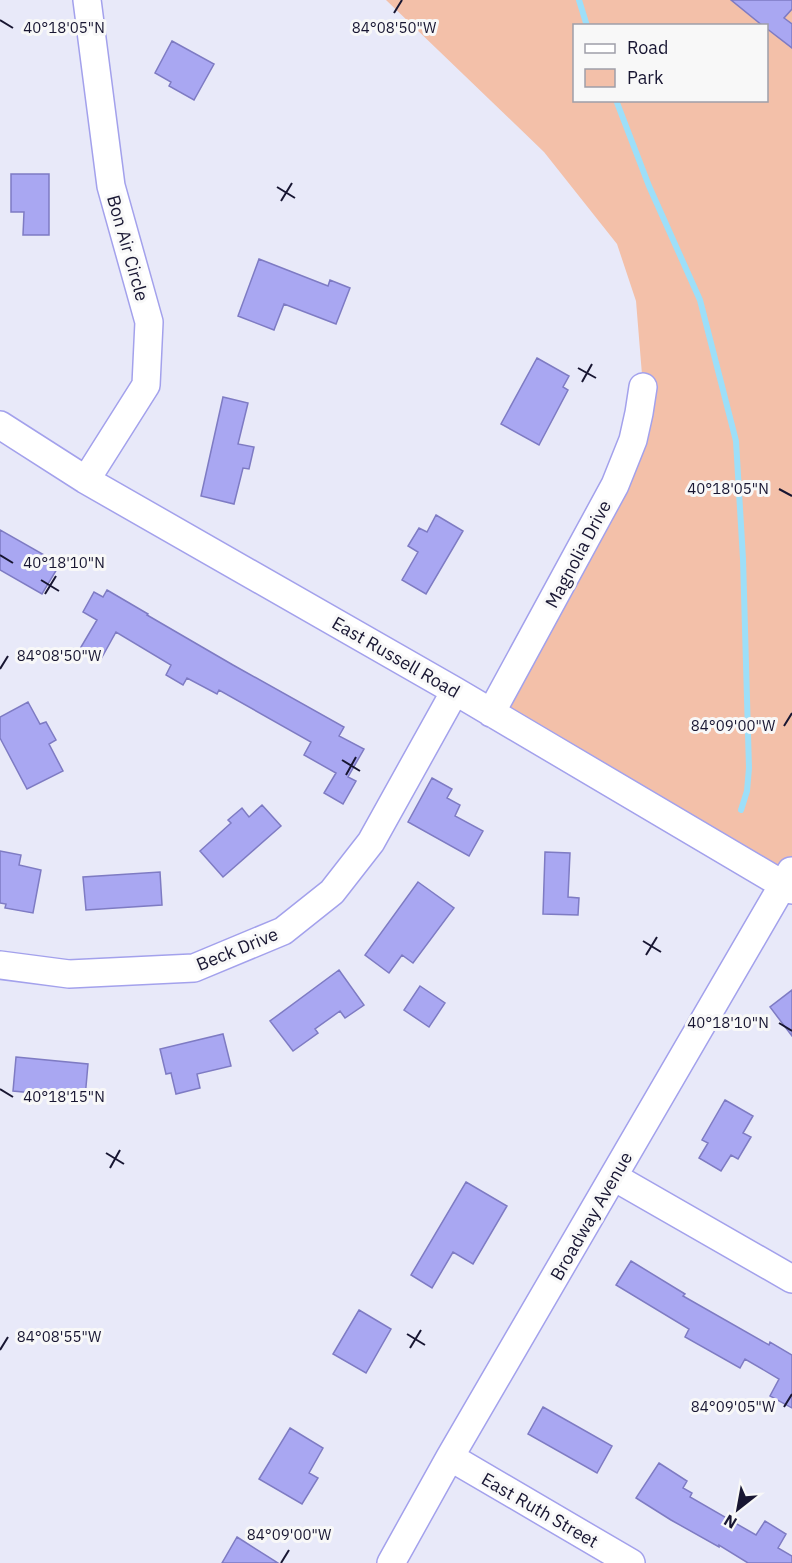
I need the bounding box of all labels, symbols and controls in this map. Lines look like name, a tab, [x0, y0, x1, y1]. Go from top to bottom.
text: 40°18'05"N	[23, 18, 105, 37]
text: 84°08'50"W	[352, 18, 437, 37]
legend	[573, 24, 768, 102]
text: Road	[627, 36, 668, 59]
text: Park	[627, 66, 664, 89]
street label: Bon Air Circle	[102, 192, 154, 304]
text: 40°18'05"N	[687, 479, 769, 498]
street label: Magnolia Drive	[540, 496, 616, 612]
text: 40°18'10"N	[23, 553, 105, 572]
street label: East Russell Road	[328, 611, 464, 703]
text: 84°08'50"W	[17, 646, 102, 665]
text: 84°09'00"W	[691, 716, 776, 735]
street label: Beck Drive	[193, 922, 281, 976]
text: 40°18'10"N	[687, 1013, 769, 1032]
text: 40°18'15"N	[23, 1087, 105, 1106]
street label: Broadway Avenue	[545, 1147, 637, 1285]
text: 84°08'55"W	[17, 1327, 102, 1346]
text: 84°09'05"W	[691, 1397, 776, 1416]
street label: East Ruth Street	[477, 1467, 603, 1553]
north arrow	[708, 1479, 768, 1539]
text: N	[720, 1510, 740, 1533]
text: 84°09'00"W	[247, 1525, 332, 1544]

